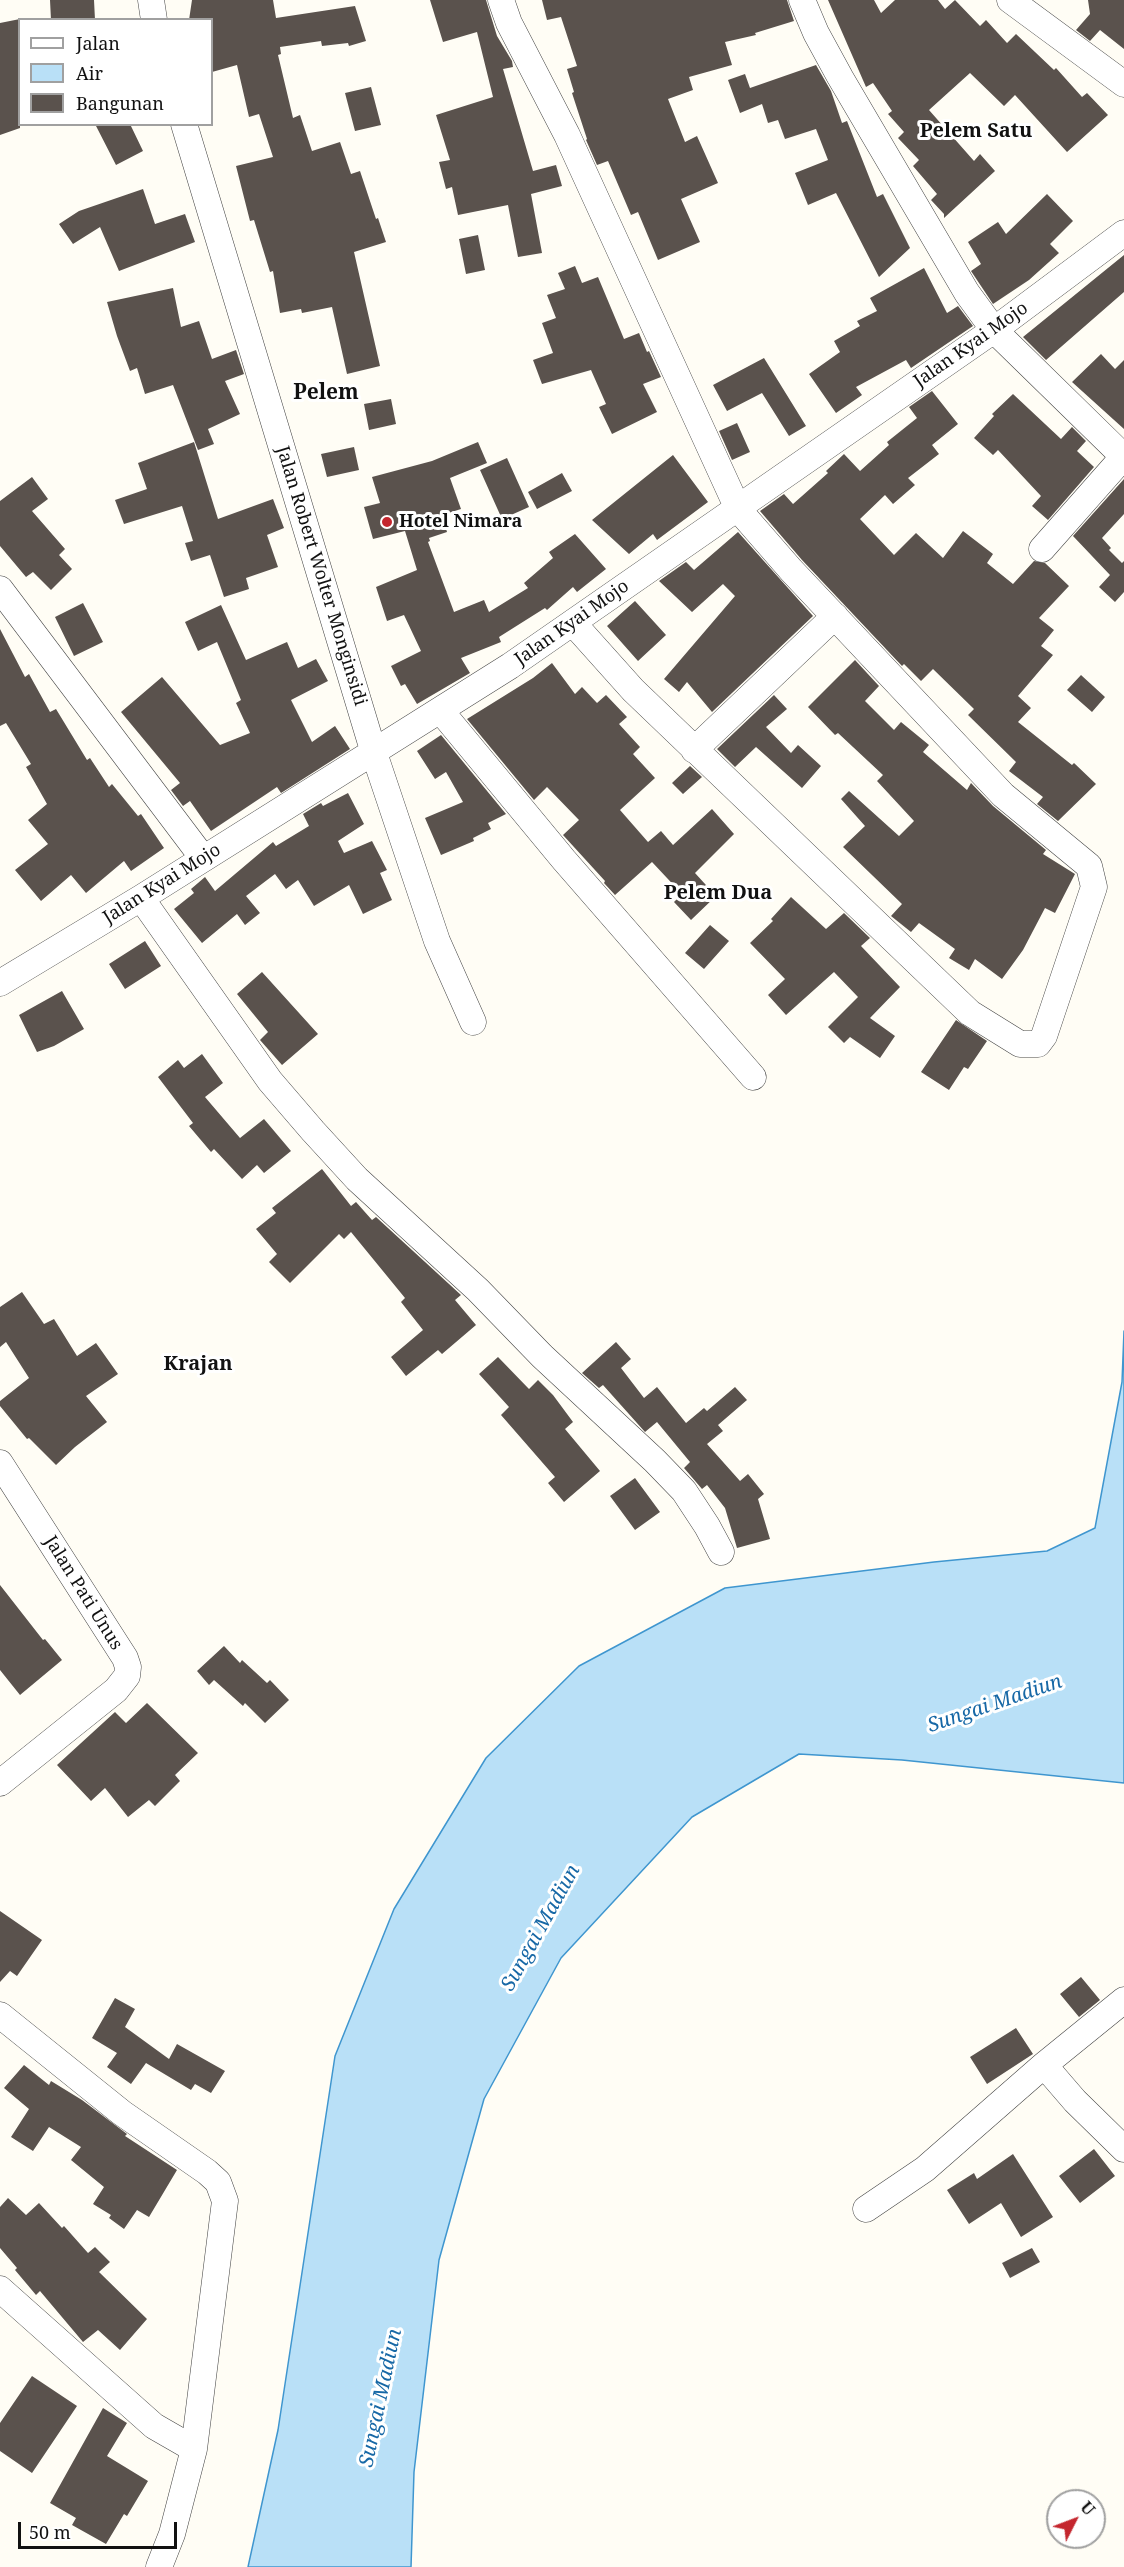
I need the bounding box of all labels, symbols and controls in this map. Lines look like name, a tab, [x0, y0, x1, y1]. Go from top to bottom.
legend	[18, 18, 213, 126]
text: Jalan	[76, 31, 120, 55]
text: Air	[76, 61, 103, 85]
text: Bangunan	[76, 91, 164, 115]
district label: Pelem Satu	[920, 119, 1032, 143]
street label: Jalan Kyai Mojo	[910, 298, 1032, 392]
district label: Pelem	[293, 380, 359, 406]
street label: Jalan Robert Wolter Monginsidi	[271, 444, 371, 708]
place label: Hotel Nimara	[399, 511, 522, 533]
marker: Hotel Nimara	[380, 515, 394, 529]
street label: Jalan Kyai Mojo	[511, 576, 633, 670]
street label: Jalan Kyai Mojo	[99, 839, 225, 929]
district label: Pelem Dua	[664, 881, 772, 905]
district label: Krajan	[164, 1352, 232, 1376]
street label: Jalan Pati Unus	[39, 1532, 127, 1654]
water label: Sungai Madiun	[925, 1670, 1065, 1738]
water label: Sungai Madiun	[496, 1861, 586, 1995]
water label: Sungai Madiun	[355, 2327, 407, 2469]
north arrow	[1046, 2489, 1106, 2549]
text: U	[1076, 2496, 1100, 2520]
scale bar	[21, 2510, 180, 2548]
text: 50 m	[29, 2520, 71, 2544]

